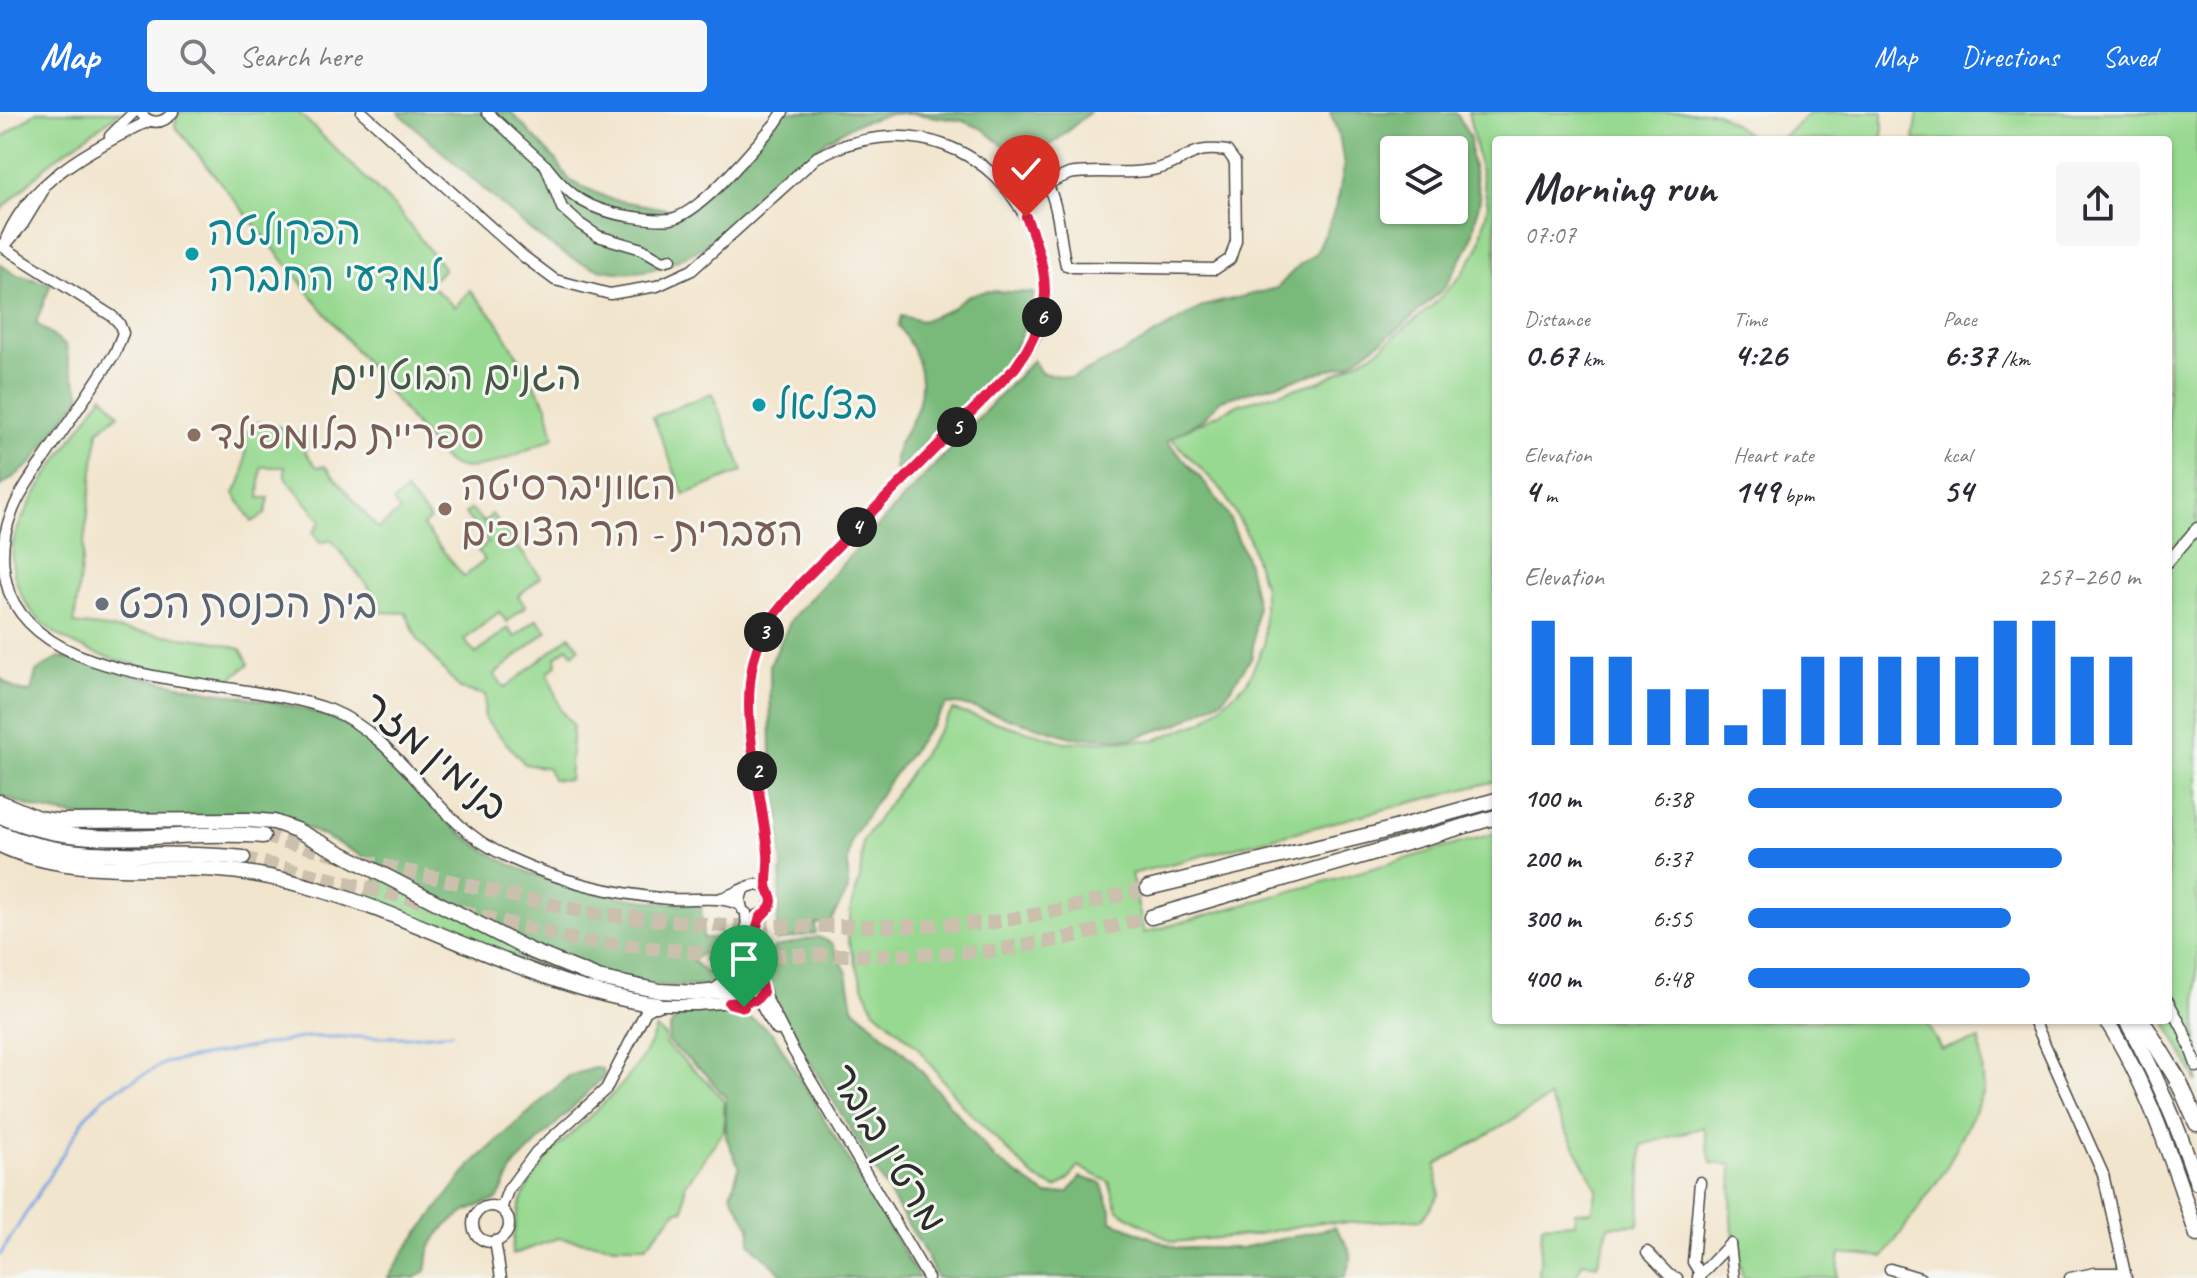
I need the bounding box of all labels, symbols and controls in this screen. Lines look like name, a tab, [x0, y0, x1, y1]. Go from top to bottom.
search box	[147, 20, 707, 92]
text: Map	[40, 33, 99, 80]
icon: search	[175, 34, 219, 78]
text: Search here	[239, 37, 361, 75]
text: Map	[1874, 39, 1917, 74]
text: Directions	[1961, 39, 2059, 74]
text: Saved	[2103, 39, 2157, 74]
pin	[992, 135, 1060, 217]
map controls	[1380, 136, 1468, 224]
button: layers	[1380, 136, 1468, 224]
icon: check	[1004, 147, 1048, 191]
text: Morning run	[1524, 160, 1716, 215]
button: share	[2056, 162, 2140, 246]
place label: הפקולטה למדעי החברה	[208, 206, 443, 302]
text: 07:07	[1524, 218, 1576, 251]
marker: הפקולטה למדעי החברה	[183, 245, 201, 263]
pin: 6	[1022, 297, 1062, 337]
text: 6	[1037, 303, 1047, 331]
text: Distance	[1524, 305, 1590, 333]
text: Time	[1733, 305, 1767, 333]
text: Pace	[1943, 305, 1977, 333]
text: 0.67	[1524, 333, 1577, 376]
text: 4:26	[1733, 333, 1787, 376]
text: 6:37	[1943, 333, 1996, 376]
text: km	[1577, 345, 1604, 373]
text: /km	[1996, 345, 2030, 373]
park label: הגנים הבוטניים	[330, 351, 582, 401]
place label: בצלאל	[775, 380, 878, 430]
marker: בצלאל	[750, 396, 768, 414]
pin: 5	[937, 407, 977, 447]
place label: ספריית בלומפילד	[210, 410, 484, 460]
text: 5	[952, 413, 962, 441]
marker: ספריית בלומפילד	[185, 426, 203, 444]
text: Elevation	[1524, 441, 1592, 469]
text: Heart rate	[1733, 441, 1814, 469]
text: kcal	[1943, 441, 1972, 469]
place label: האוניברסיטה העברית - הר הצופים	[461, 461, 803, 557]
text: 4	[1524, 469, 1539, 512]
text: 149	[1733, 469, 1779, 512]
text: 54	[1943, 469, 1973, 512]
text: m	[1539, 481, 1557, 509]
text: bpm	[1779, 481, 1814, 509]
marker: האוניברסיטה העברית - הר הצופים	[436, 500, 454, 518]
pin: 4	[837, 507, 877, 547]
text: 4	[852, 513, 862, 541]
text: Elevation	[1524, 560, 1604, 593]
text: 257–260 m	[2037, 560, 2140, 593]
place label: בית הכנסת הכט	[118, 579, 377, 629]
marker: בית הכנסת הכט	[93, 595, 111, 613]
pin: 3	[744, 612, 784, 652]
text: 3	[759, 618, 769, 646]
street label: בנימין מזר	[352, 680, 518, 832]
pin: 2	[737, 751, 777, 791]
text: 2	[752, 757, 762, 785]
text: 100 m	[1524, 782, 1580, 815]
text: 6:38	[1652, 782, 1692, 815]
text: 200 m	[1524, 842, 1580, 875]
text: 6:37	[1652, 842, 1692, 875]
text: 300 m	[1524, 902, 1580, 935]
text: 6:55	[1652, 902, 1692, 935]
pin	[710, 925, 778, 1007]
icon: arrive	[722, 937, 766, 981]
text: 400 m	[1524, 962, 1580, 995]
text: 6:48	[1652, 962, 1692, 995]
street label: מרטין בובר	[818, 1054, 958, 1242]

